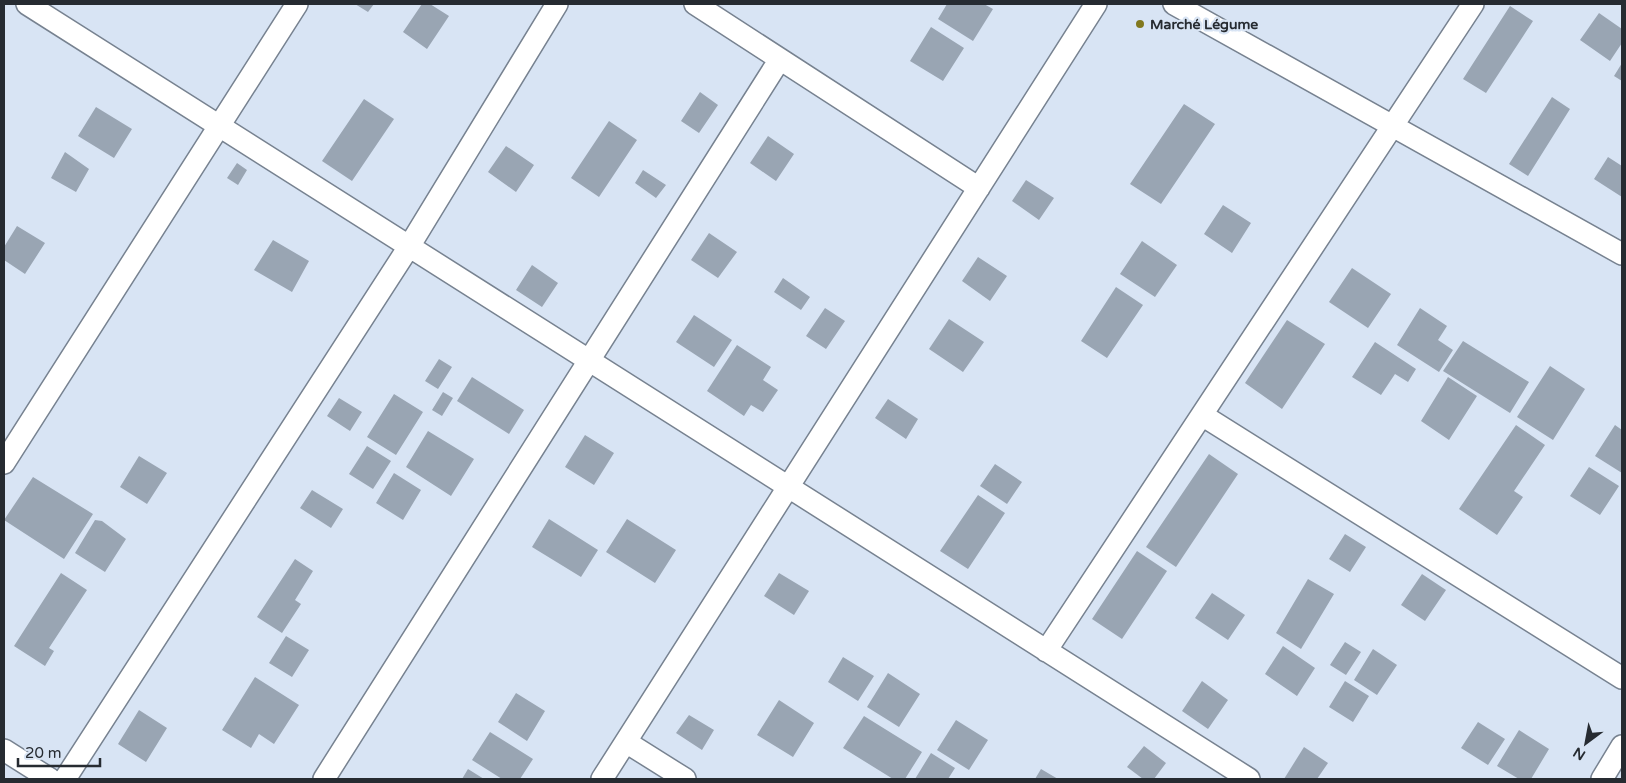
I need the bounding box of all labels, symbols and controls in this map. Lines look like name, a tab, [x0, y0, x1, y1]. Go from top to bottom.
place label: Marché Légume	[1150, 16, 1258, 33]
marker: Marché Légume	[1134, 18, 1146, 30]
north arrow	[1561, 718, 1611, 768]
scale bar	[18, 736, 100, 768]
text: N	[1570, 743, 1589, 764]
text: 20 m	[25, 744, 62, 762]

